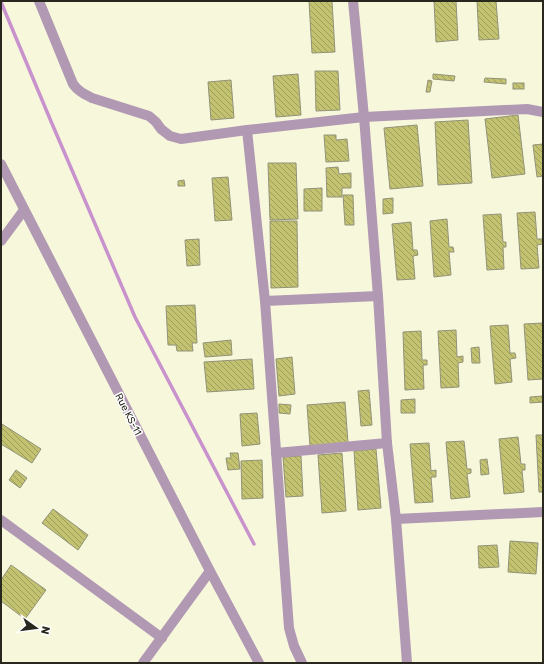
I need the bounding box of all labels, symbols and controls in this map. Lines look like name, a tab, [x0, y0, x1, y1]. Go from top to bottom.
street label: Rue KS-11	[112, 391, 144, 438]
north arrow	[16, 608, 56, 648]
text: N	[38, 625, 52, 636]

